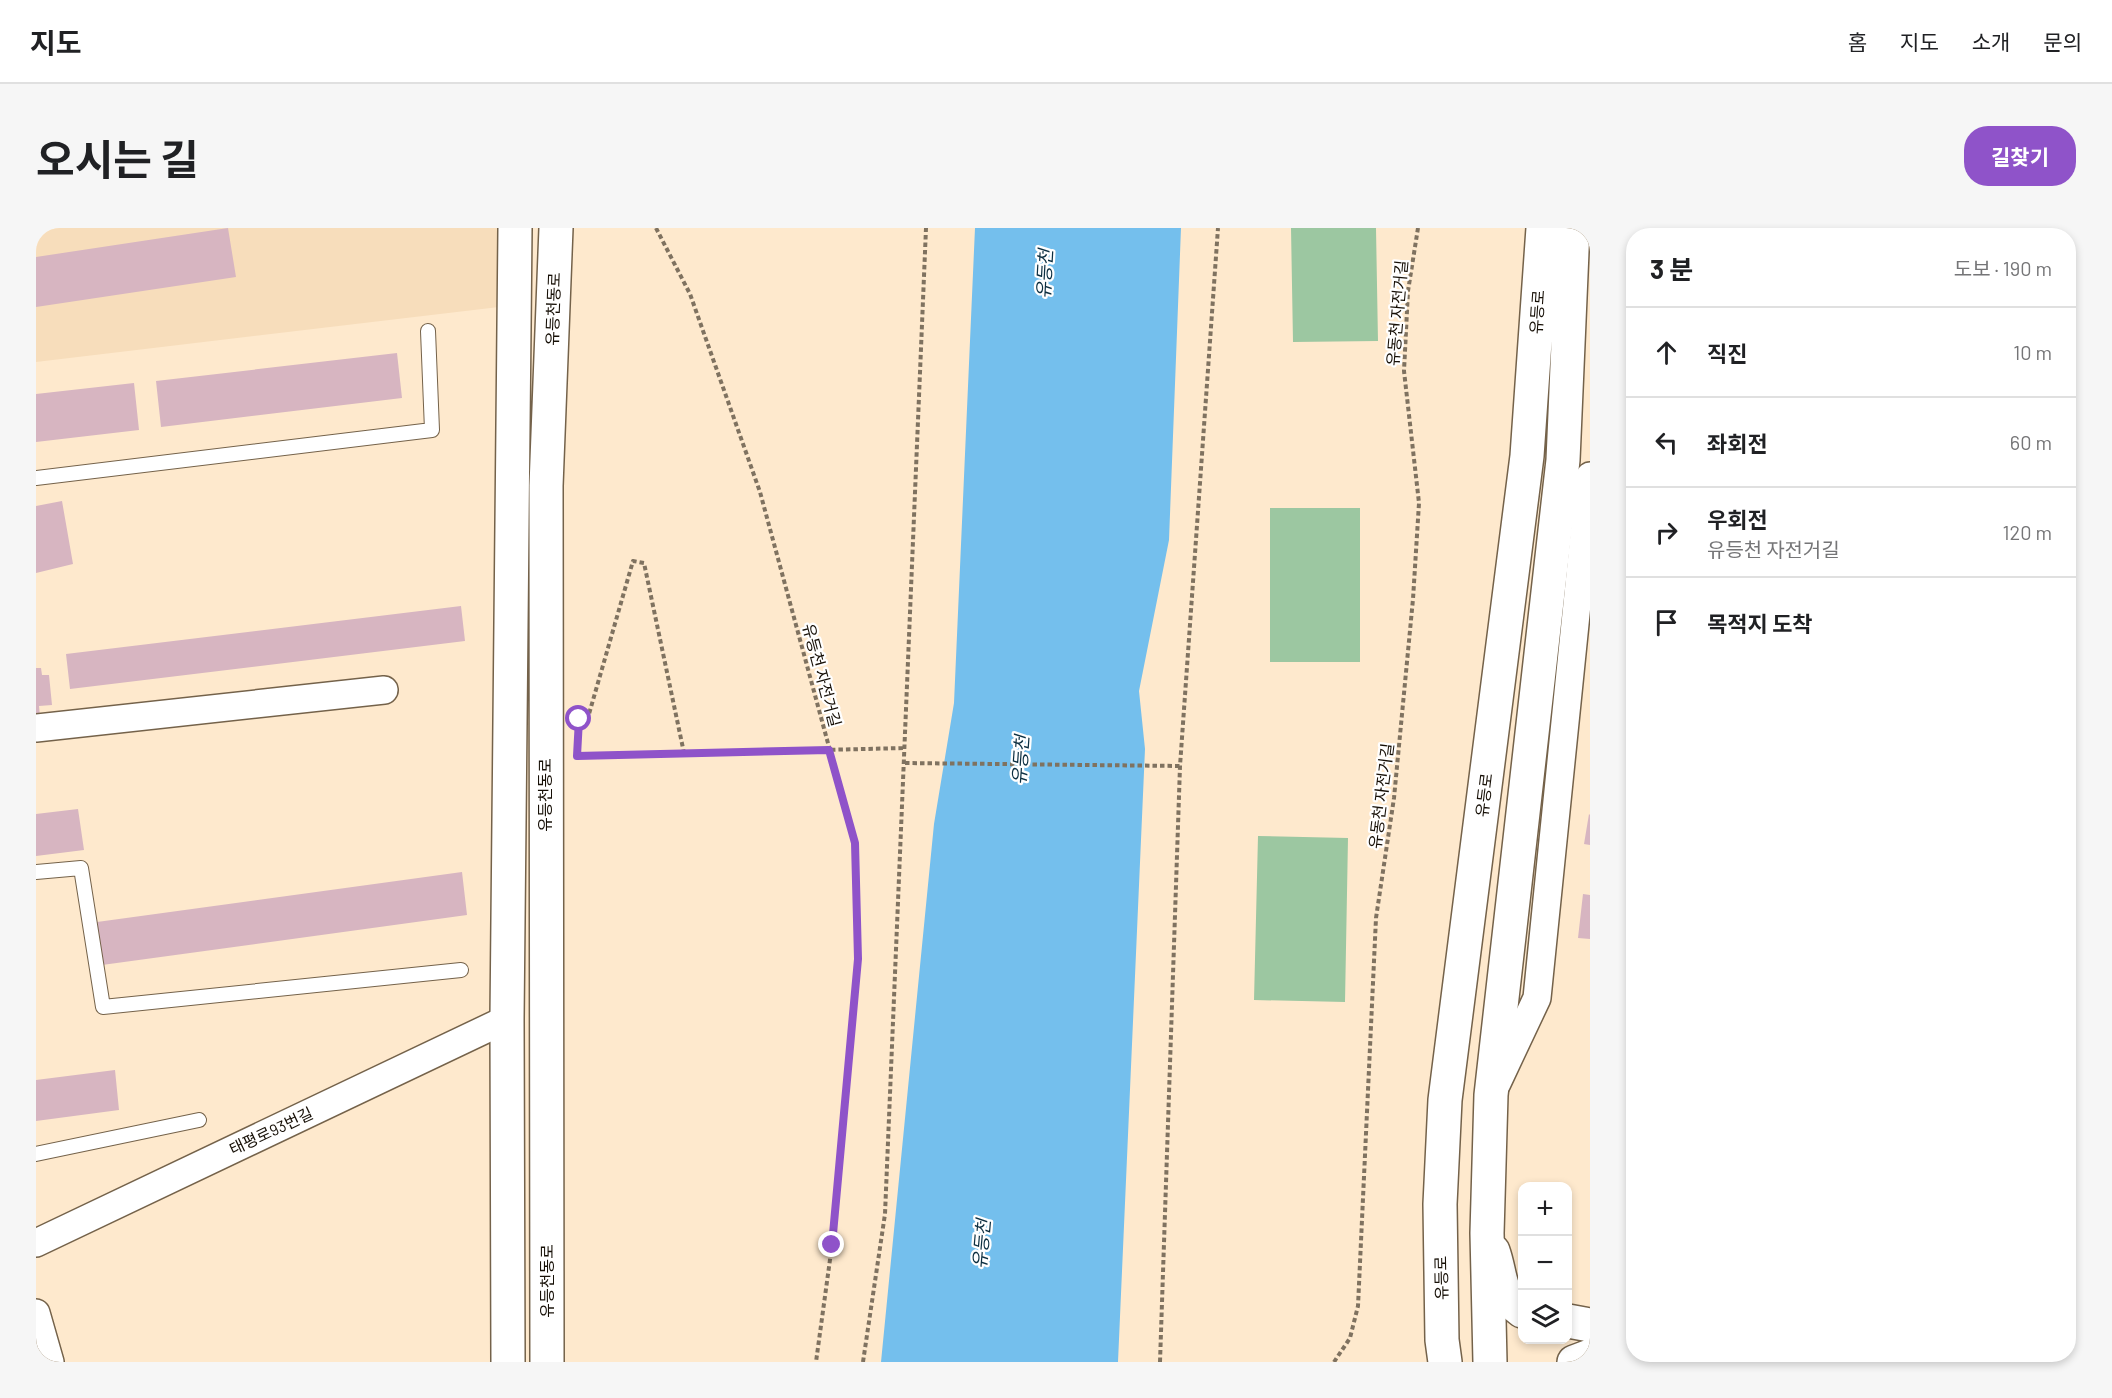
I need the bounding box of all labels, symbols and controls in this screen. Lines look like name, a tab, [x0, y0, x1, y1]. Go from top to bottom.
text: 지도	[30, 25, 82, 59]
text: 홈	[1848, 29, 1867, 54]
text: 지도	[1900, 29, 1939, 54]
text: 소개	[1972, 29, 2010, 54]
text: 문의	[2043, 29, 2082, 54]
button: 길찾기	[1964, 126, 2076, 186]
text: 오시는 길	[36, 133, 199, 183]
water label: 유등천	[1032, 246, 1056, 299]
text: 3 분	[1650, 253, 1693, 284]
text: 도보 · 190 m	[1954, 256, 2052, 280]
street label: 유동천 자전거길	[1382, 259, 1411, 367]
street label: 유등천동로	[542, 272, 563, 346]
street label: 유등로	[1525, 289, 1548, 335]
icon: ahead	[1650, 336, 1683, 369]
text: 직진	[1707, 340, 1747, 366]
text: 10 m	[2013, 340, 2052, 364]
icon: left	[1650, 426, 1683, 459]
text: 좌회전	[1707, 430, 1768, 456]
text: 60 m	[2010, 430, 2052, 454]
text: 우회전	[1707, 506, 1768, 532]
icon: right	[1650, 516, 1683, 549]
text: 120 m	[2002, 520, 2052, 544]
text: 유등천 자전거길	[1707, 537, 1840, 561]
icon: arrive	[1650, 606, 1683, 639]
text: 목적지 도착	[1707, 610, 1813, 636]
street label: 유등천 자전거길	[800, 621, 845, 729]
route start	[565, 705, 591, 731]
water label: 유등천	[1007, 732, 1033, 785]
street label: 유동천 자전거길	[1365, 742, 1396, 850]
street label: 유등천동로	[535, 758, 554, 832]
street label: 유등로	[1471, 772, 1496, 818]
street label: 태평로93번길	[226, 1103, 316, 1158]
map controls	[1518, 1182, 1572, 1344]
button: +	[1518, 1182, 1572, 1236]
water label: 유등천	[968, 1216, 994, 1270]
route end	[818, 1231, 844, 1257]
button: −	[1518, 1236, 1572, 1290]
street label: 유등천동로	[537, 1244, 556, 1318]
street label: 유등로	[1431, 1255, 1450, 1300]
button: layers	[1518, 1290, 1572, 1344]

